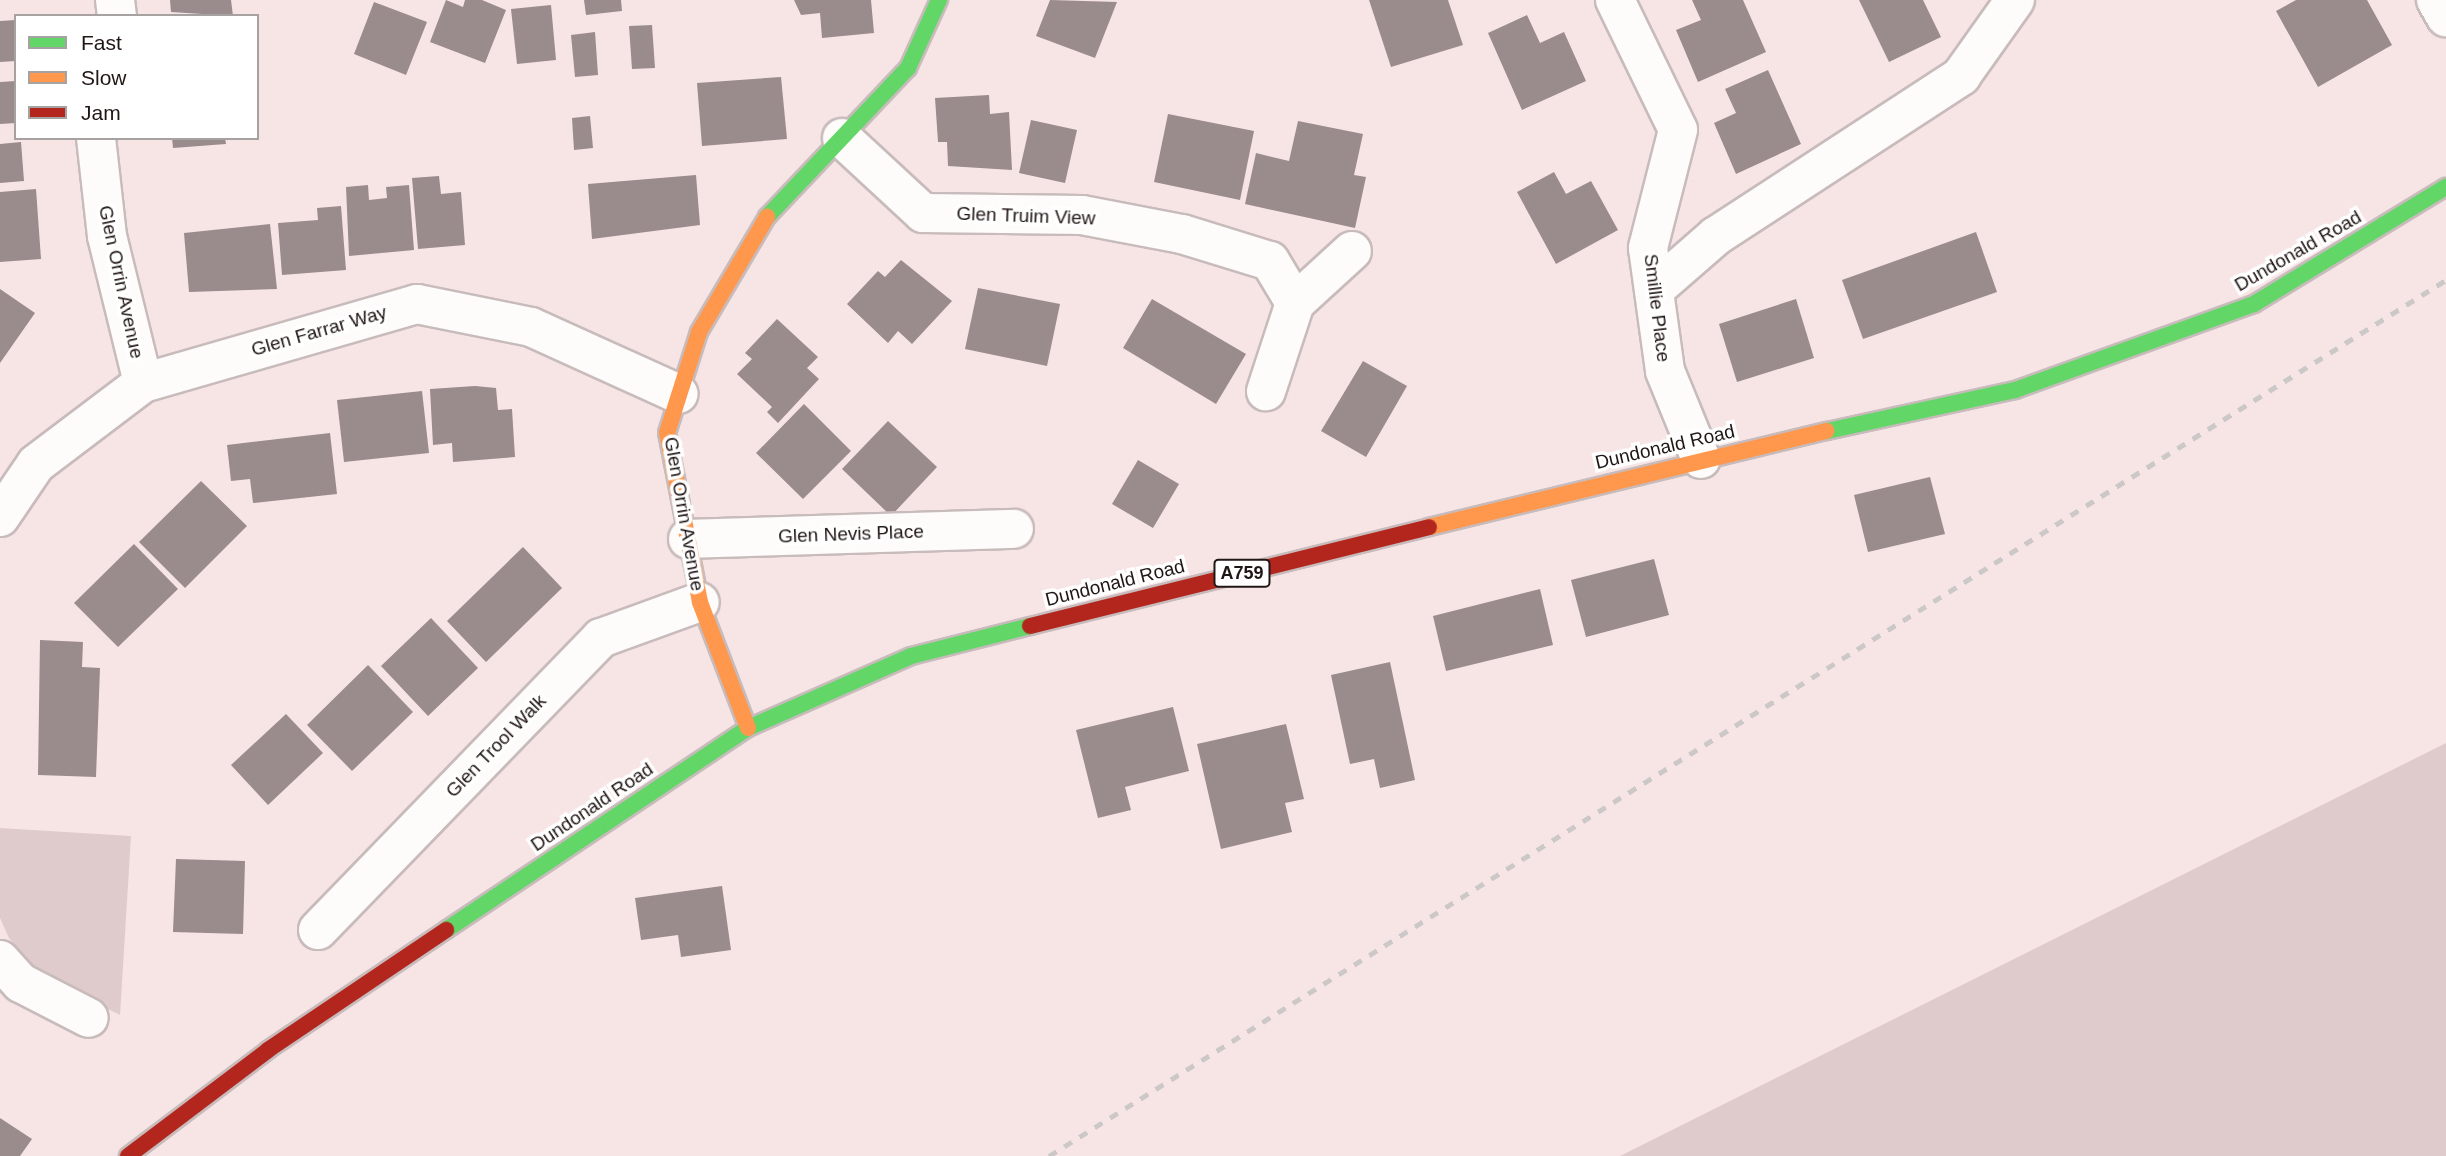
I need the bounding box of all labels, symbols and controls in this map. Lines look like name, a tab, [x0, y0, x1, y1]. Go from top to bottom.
legend	[14, 14, 259, 140]
text: Fast	[81, 31, 122, 54]
text: Slow	[81, 66, 127, 89]
text: Jam	[81, 101, 121, 124]
street label: Glen Truim View	[956, 202, 1096, 230]
street label: Glen Orrin Avenue	[94, 203, 148, 361]
street label: Dundonald Road	[2231, 205, 2365, 297]
street label: Smillie Place	[1639, 253, 1675, 363]
street label: Glen Farrar Way	[249, 301, 389, 361]
street label: Dundonald Road	[1593, 420, 1737, 474]
street label: Glen Orrin Avenue	[659, 435, 709, 593]
street label: Glen Nevis Place	[778, 520, 924, 548]
street label: Dundonald Road	[1043, 555, 1187, 611]
road number: A759	[1212, 558, 1272, 588]
street label: Glen Trool Walk	[441, 690, 551, 802]
street label: Dundonald Road	[527, 758, 657, 856]

